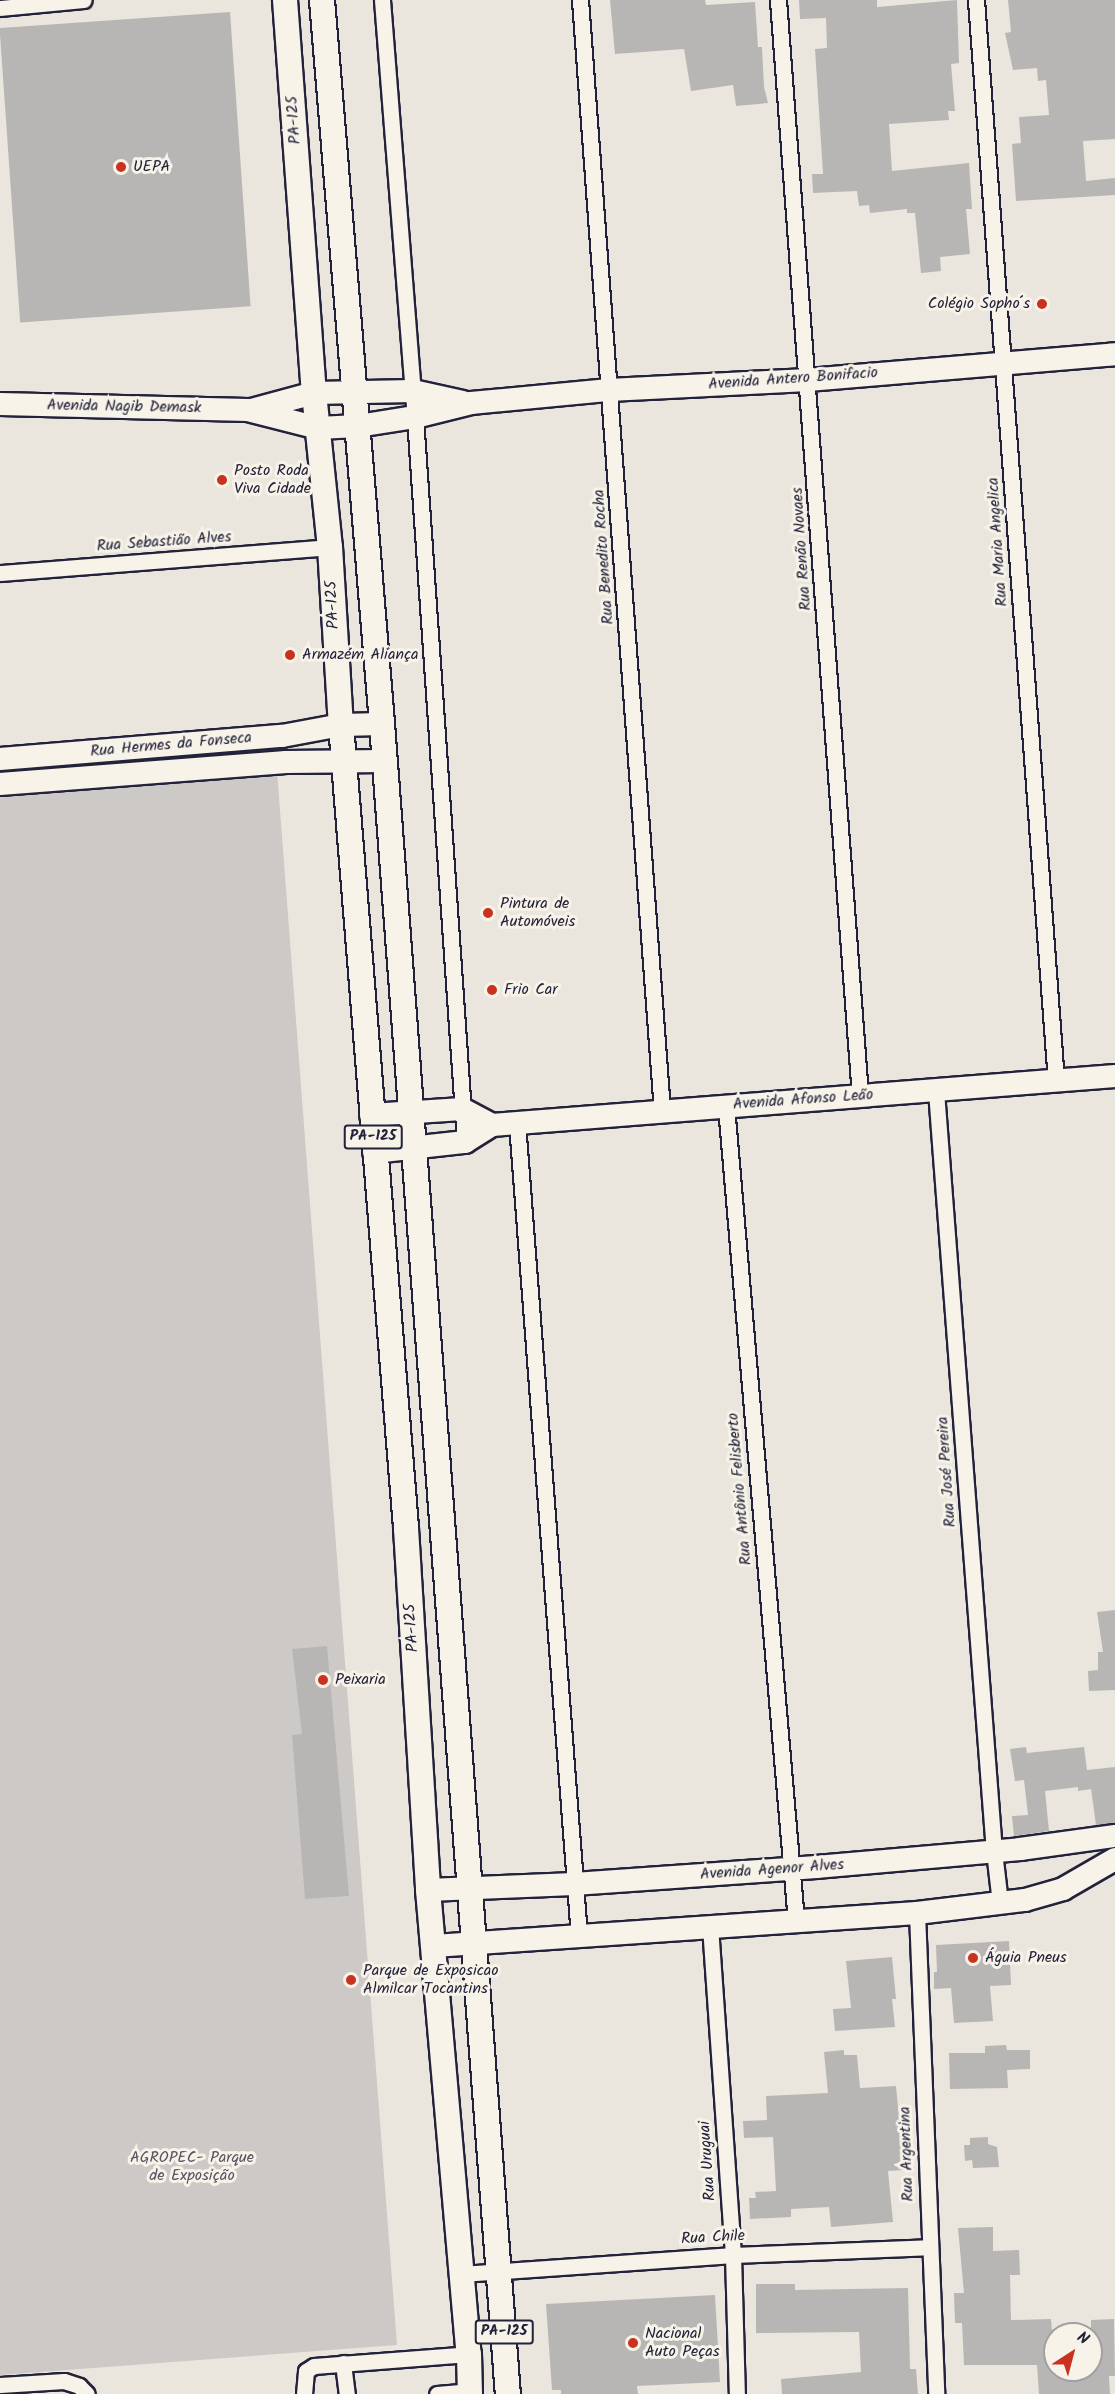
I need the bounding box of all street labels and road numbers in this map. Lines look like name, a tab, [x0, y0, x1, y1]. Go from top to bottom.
street label: PA-125	[283, 95, 305, 145]
street label: Avenida Antero Bonifacio	[708, 363, 878, 395]
street label: Avenida Nagib Demask	[47, 396, 201, 418]
street label: Rua Maria Angelica	[984, 477, 1012, 607]
street label: Rua Renão Novaes	[788, 487, 816, 611]
street label: Rua Benedito Rocha	[590, 489, 618, 625]
street label: Rua Sebastião Alves	[96, 528, 232, 556]
street label: PA-125	[322, 580, 344, 630]
street label: Rua Hermes da Fonseca	[89, 728, 253, 762]
street label: Avenida Afonso Leão	[732, 1086, 874, 1114]
road number: PA-125	[343, 1125, 403, 1149]
street label: Rua Antônio Felisberto	[724, 1412, 756, 1566]
street label: Rua José Pereira	[934, 1416, 960, 1528]
street label: PA-125	[401, 1603, 423, 1653]
street label: Avenida Agenor Alves	[699, 1855, 845, 1885]
street label: Rua Argentina	[896, 2106, 918, 2202]
street label: Rua Uruguai	[696, 2120, 720, 2202]
street label: Rua Chile	[681, 2227, 745, 2249]
road number: PA-125	[474, 2320, 534, 2344]

